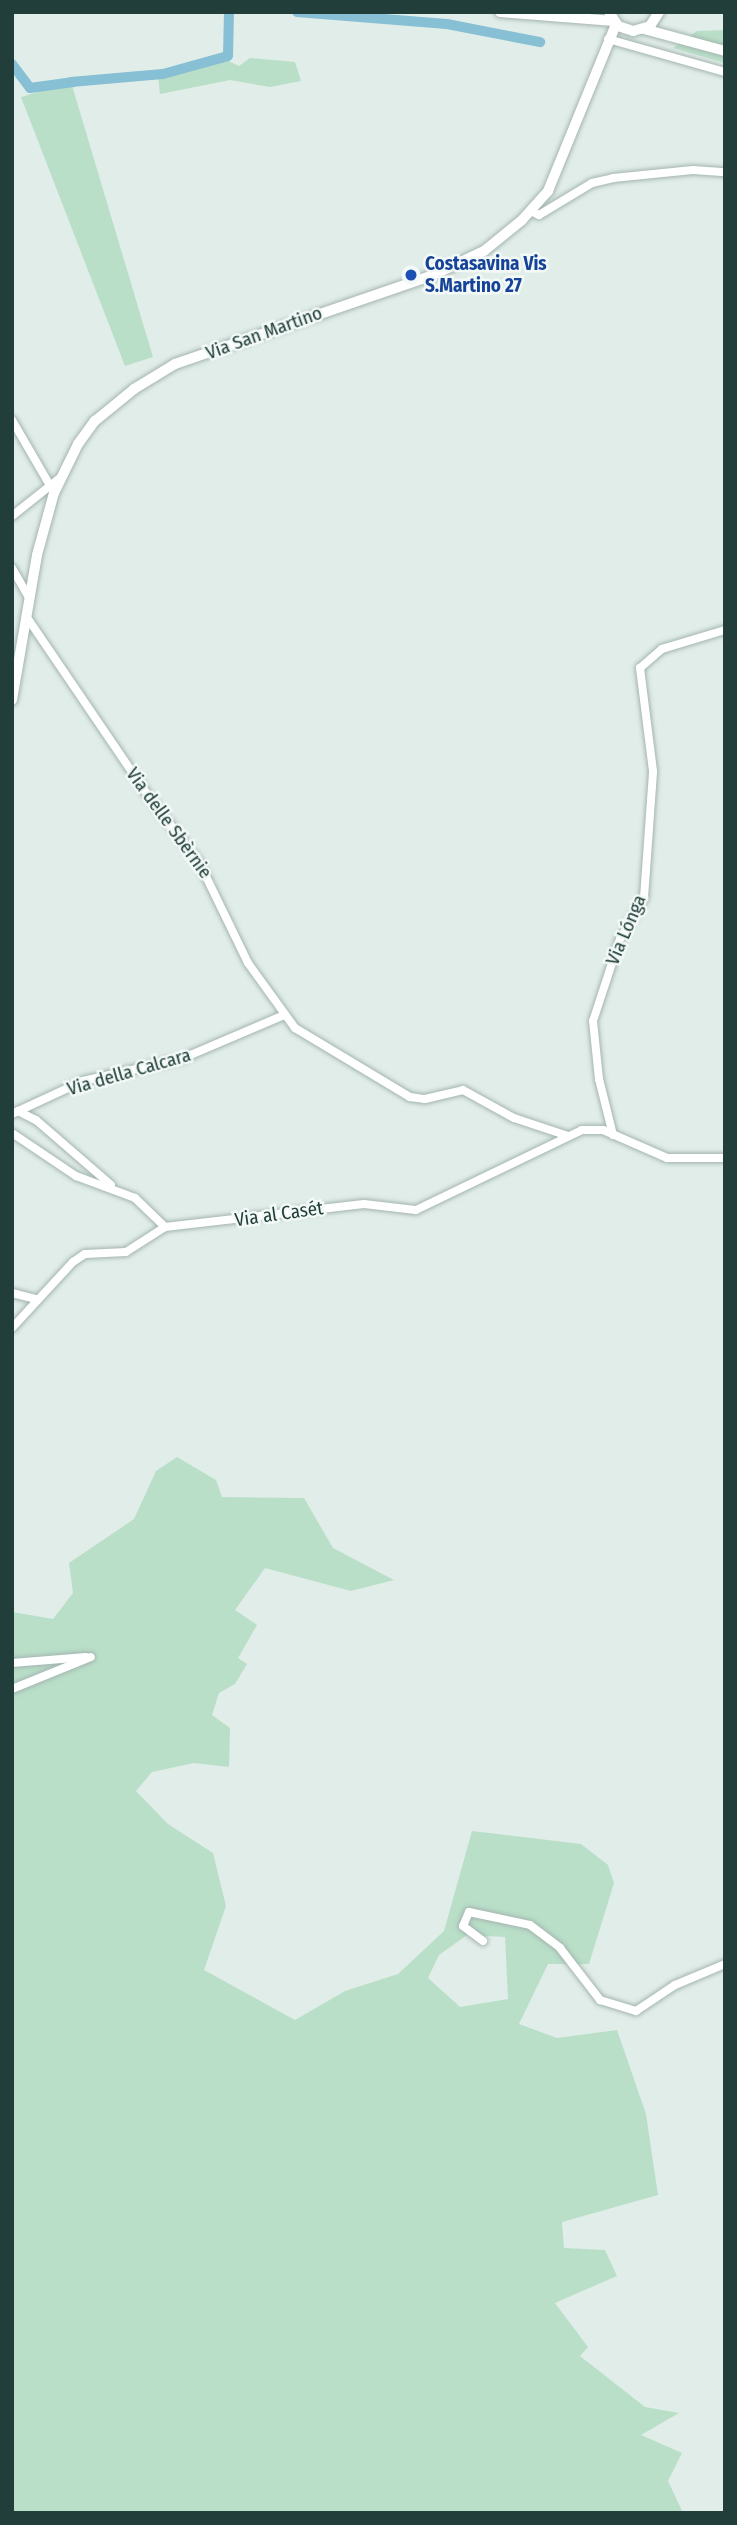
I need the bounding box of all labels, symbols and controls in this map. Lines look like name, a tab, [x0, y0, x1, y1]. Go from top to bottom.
place label: Costasavina Vis S.Martino 27	[425, 253, 547, 297]
marker: Costasavina Vis S.Martino 27	[403, 267, 419, 283]
street label: Via San Martino	[203, 301, 325, 365]
street label: Via delle Sbèrnie	[121, 763, 217, 883]
street label: Via Lónga	[601, 891, 651, 969]
street label: Via della Calcara	[65, 1043, 193, 1101]
street label: Via al Casét	[233, 1197, 325, 1231]

